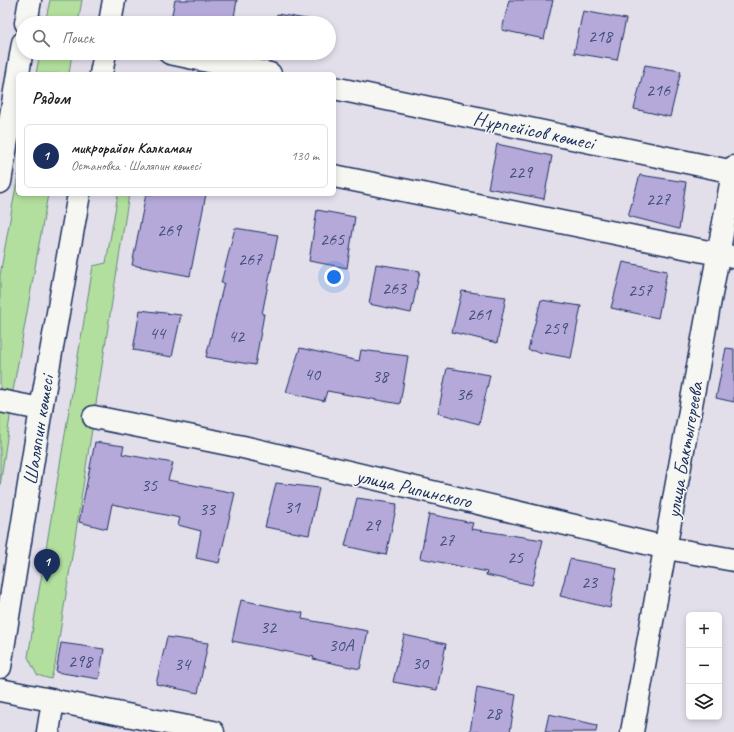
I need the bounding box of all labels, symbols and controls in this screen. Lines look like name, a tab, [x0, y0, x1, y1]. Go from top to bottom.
search box	[16, 16, 336, 60]
house number: 218	[588, 25, 614, 47]
icon: search	[30, 27, 52, 49]
text: Поиск	[62, 29, 94, 48]
house number: 216	[646, 79, 671, 101]
text: Рядом	[32, 88, 70, 109]
street label: Нұрпейісов көшесі	[471, 105, 599, 156]
text: микрорайон Калкаман	[71, 139, 191, 158]
text: 1	[43, 148, 49, 164]
text: 130 m	[291, 148, 319, 164]
text: Остановка · Шаляпин көшесі	[71, 158, 200, 174]
house number: 229	[508, 161, 534, 183]
house number: 227	[646, 188, 671, 210]
house number: 269	[157, 219, 183, 241]
house number: 265	[320, 228, 345, 250]
house number: 267	[238, 248, 263, 270]
your location	[324, 267, 344, 287]
house number: 263	[382, 277, 408, 299]
house number: 257	[628, 279, 653, 301]
house number: 261	[467, 303, 492, 325]
house number: 259	[543, 317, 569, 339]
house number: 44	[149, 322, 167, 344]
house number: 42	[228, 325, 246, 347]
house number: 40	[304, 363, 322, 385]
house number: 38	[372, 365, 390, 387]
street label: Шаляпин көшесі	[17, 371, 60, 487]
street label: улица Бактыгереева	[660, 379, 709, 521]
house number: 36	[456, 383, 473, 405]
street label: улица Рипинского	[353, 463, 475, 514]
house number: 35	[141, 474, 158, 496]
house number: 31	[284, 496, 301, 518]
house number: 33	[199, 498, 217, 520]
house number: 29	[364, 514, 382, 536]
house number: 27	[438, 529, 455, 551]
house number: 25	[507, 546, 524, 568]
pin: 1	[34, 549, 60, 582]
house number: 23	[581, 571, 599, 593]
map controls	[686, 612, 722, 720]
button: +	[686, 612, 722, 648]
house number: 32	[260, 616, 278, 638]
house number: 30А	[328, 634, 355, 656]
button: −	[686, 648, 722, 684]
house number: 298	[68, 650, 94, 672]
house number: 30	[412, 652, 430, 674]
house number: 34	[174, 653, 192, 675]
button: layers	[686, 684, 722, 720]
house number: 28	[485, 702, 503, 724]

